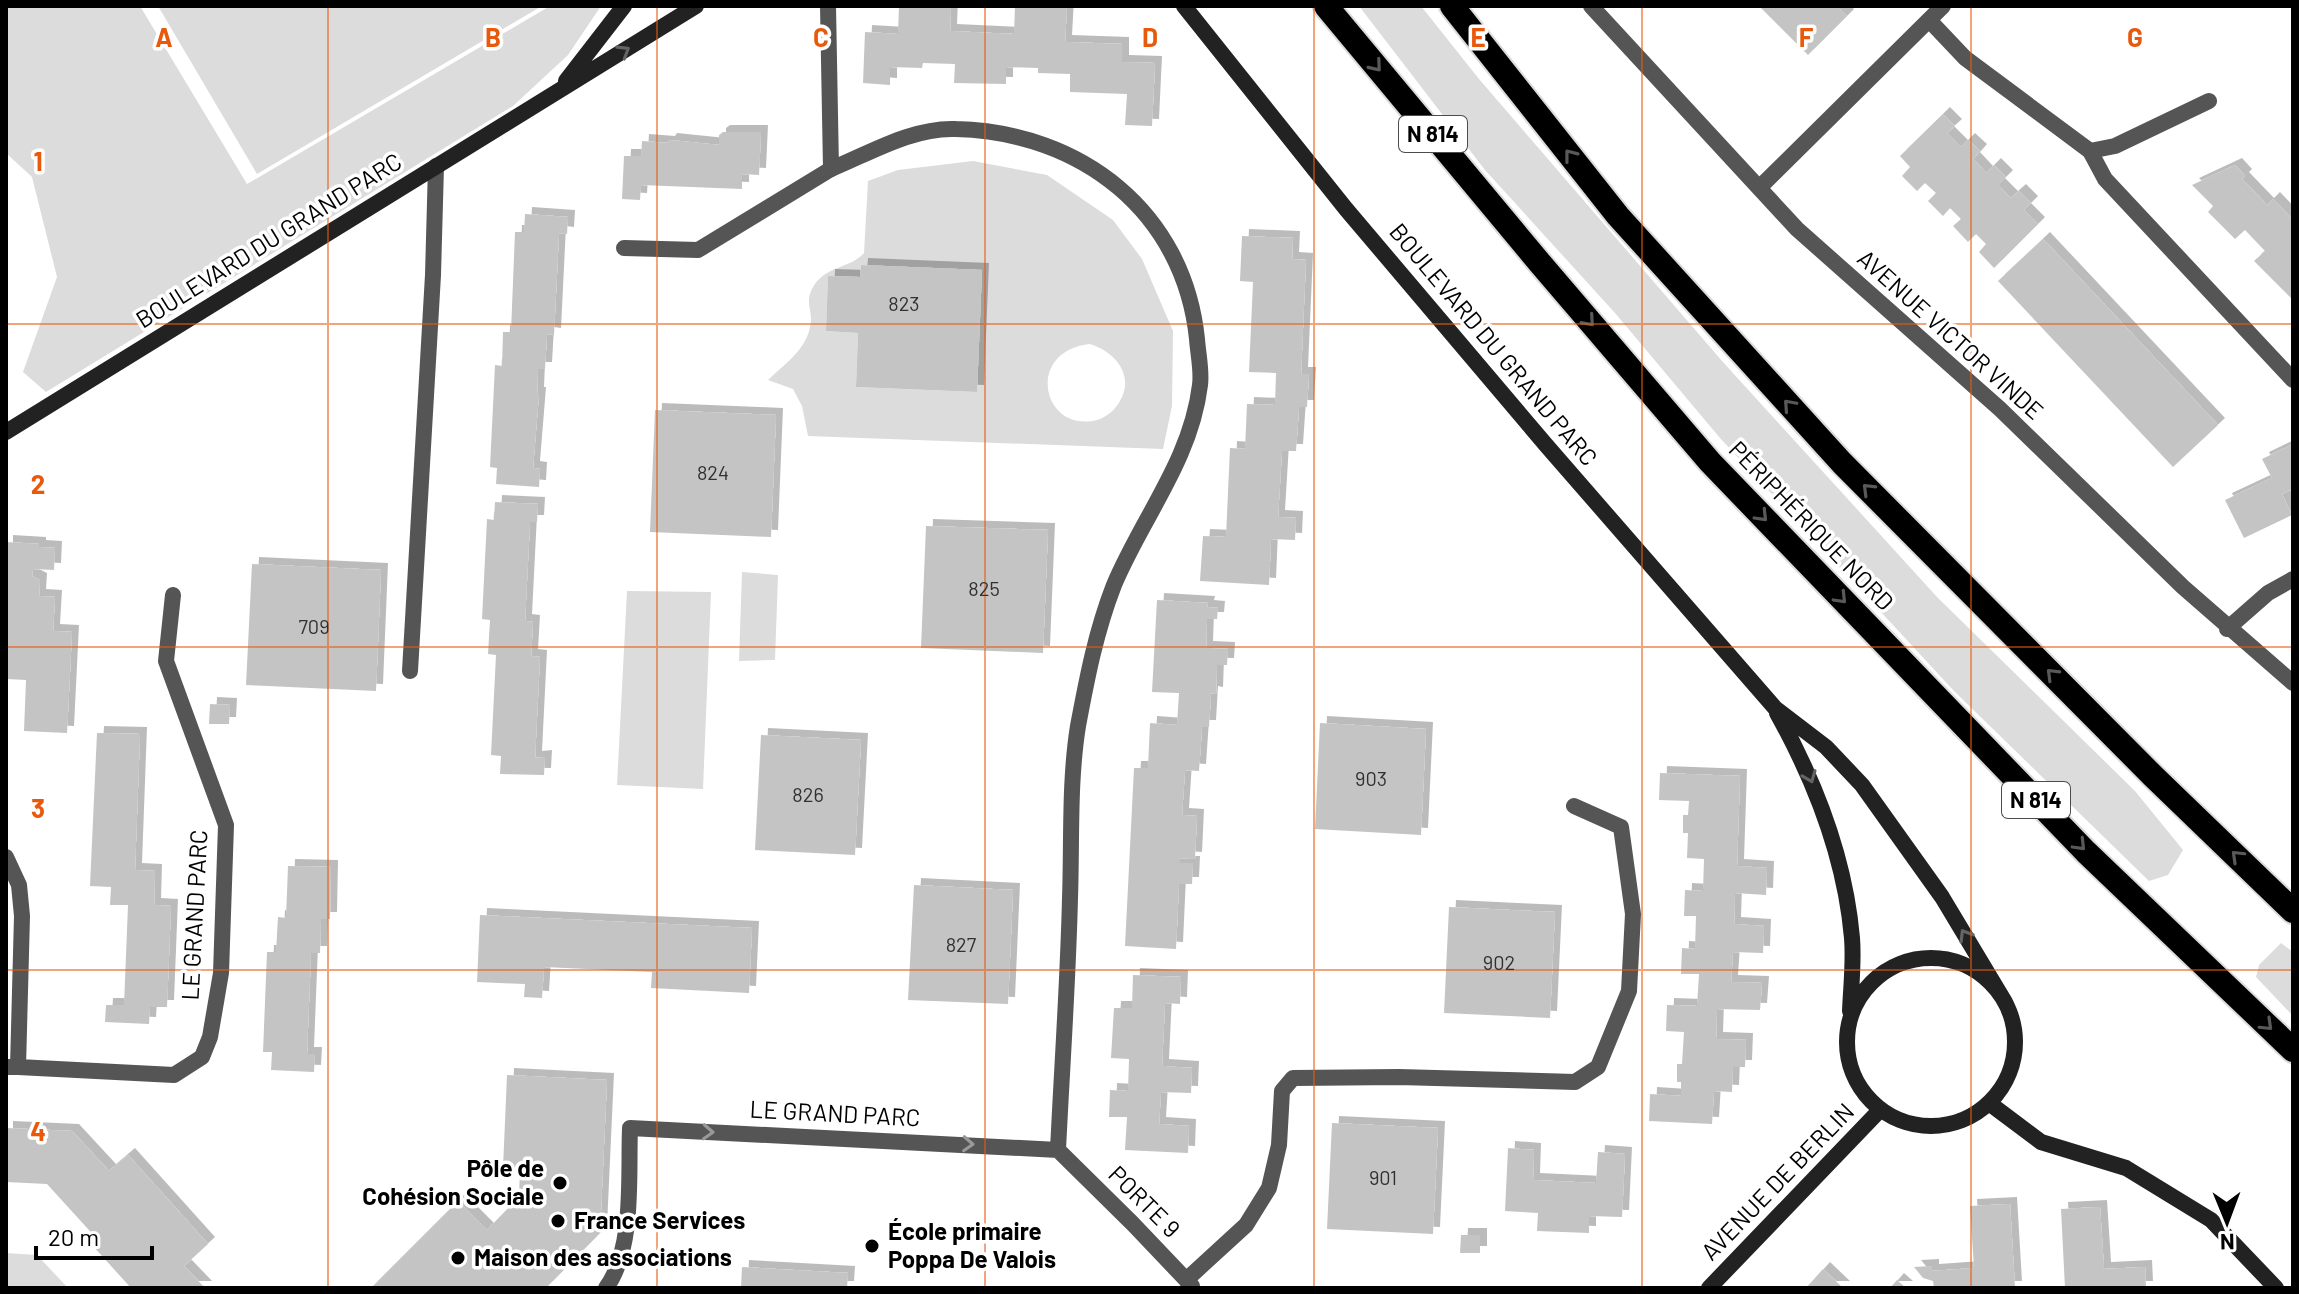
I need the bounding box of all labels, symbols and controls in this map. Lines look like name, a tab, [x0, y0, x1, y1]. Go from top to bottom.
text: A	[155, 21, 173, 52]
text: B	[485, 21, 501, 52]
text: C	[813, 21, 829, 52]
text: D	[1142, 21, 1158, 52]
text: E	[1470, 21, 1486, 52]
text: F	[1799, 21, 1814, 52]
text: G	[2127, 21, 2143, 52]
one-way arrow	[615, 45, 630, 60]
one-way arrow	[1366, 57, 1381, 71]
road number: N 814	[1399, 116, 1467, 152]
text: 1	[33, 145, 43, 176]
street label: BOULEVARD DU GRAND PARC	[130, 146, 406, 334]
one-way arrow	[1565, 150, 1580, 164]
street label: BOULEVARD DU GRAND PARC	[1384, 217, 1604, 471]
street label: AVENUE VICTOR VINDE	[1852, 243, 2050, 425]
house number: 823	[888, 291, 920, 315]
one-way arrow	[1580, 312, 1594, 327]
one-way arrow	[1784, 400, 1799, 414]
street label: PÉRIPHÉRIQUE NORD	[1724, 434, 1900, 616]
house number: 824	[697, 460, 729, 484]
text: 2	[31, 468, 45, 499]
one-way arrow	[1863, 484, 1878, 499]
one-way arrow	[1752, 507, 1767, 521]
house number: 825	[968, 576, 1000, 600]
one-way arrow	[1831, 589, 1846, 603]
house number: 709	[298, 614, 330, 638]
one-way arrow	[2047, 669, 2061, 683]
house number: 903	[1355, 766, 1387, 790]
one-way arrow	[1801, 769, 1817, 783]
house number: 826	[792, 782, 824, 806]
road number: N 814	[2002, 782, 2070, 818]
text: 3	[31, 792, 45, 823]
street label: LE GRAND PARC	[175, 829, 212, 1001]
one-way arrow	[2070, 836, 2085, 850]
one-way arrow	[2232, 851, 2246, 866]
one-way arrow	[1959, 929, 1975, 944]
house number: 827	[946, 932, 977, 956]
house number: 902	[1483, 950, 1515, 974]
one-way arrow	[2258, 1016, 2272, 1031]
street label: LE GRAND PARC	[749, 1094, 921, 1131]
street label: AVENUE DE BERLIN	[1694, 1096, 1859, 1266]
text: 4	[30, 1115, 46, 1146]
one-way arrow	[702, 1123, 715, 1140]
one-way arrow	[962, 1136, 975, 1153]
place label: Pôle de Cohésion Sociale	[362, 1153, 544, 1210]
street label: PORTE 9	[1103, 1159, 1187, 1243]
house number: 901	[1369, 1165, 1397, 1189]
marker: Pôle de Cohésion Sociale	[551, 1174, 569, 1192]
north arrow	[2187, 1182, 2267, 1262]
place label: France Services	[574, 1205, 745, 1234]
scale bar	[36, 1210, 152, 1260]
marker: France Services	[549, 1212, 567, 1230]
place label: École primaire Poppa De Valois	[888, 1216, 1056, 1273]
text: 20 m	[48, 1222, 99, 1251]
text: N	[2220, 1230, 2235, 1256]
marker: École primaire Poppa De Valois	[863, 1237, 881, 1255]
place label: Maison des associations	[474, 1242, 732, 1271]
marker: Maison des associations	[449, 1249, 467, 1267]

